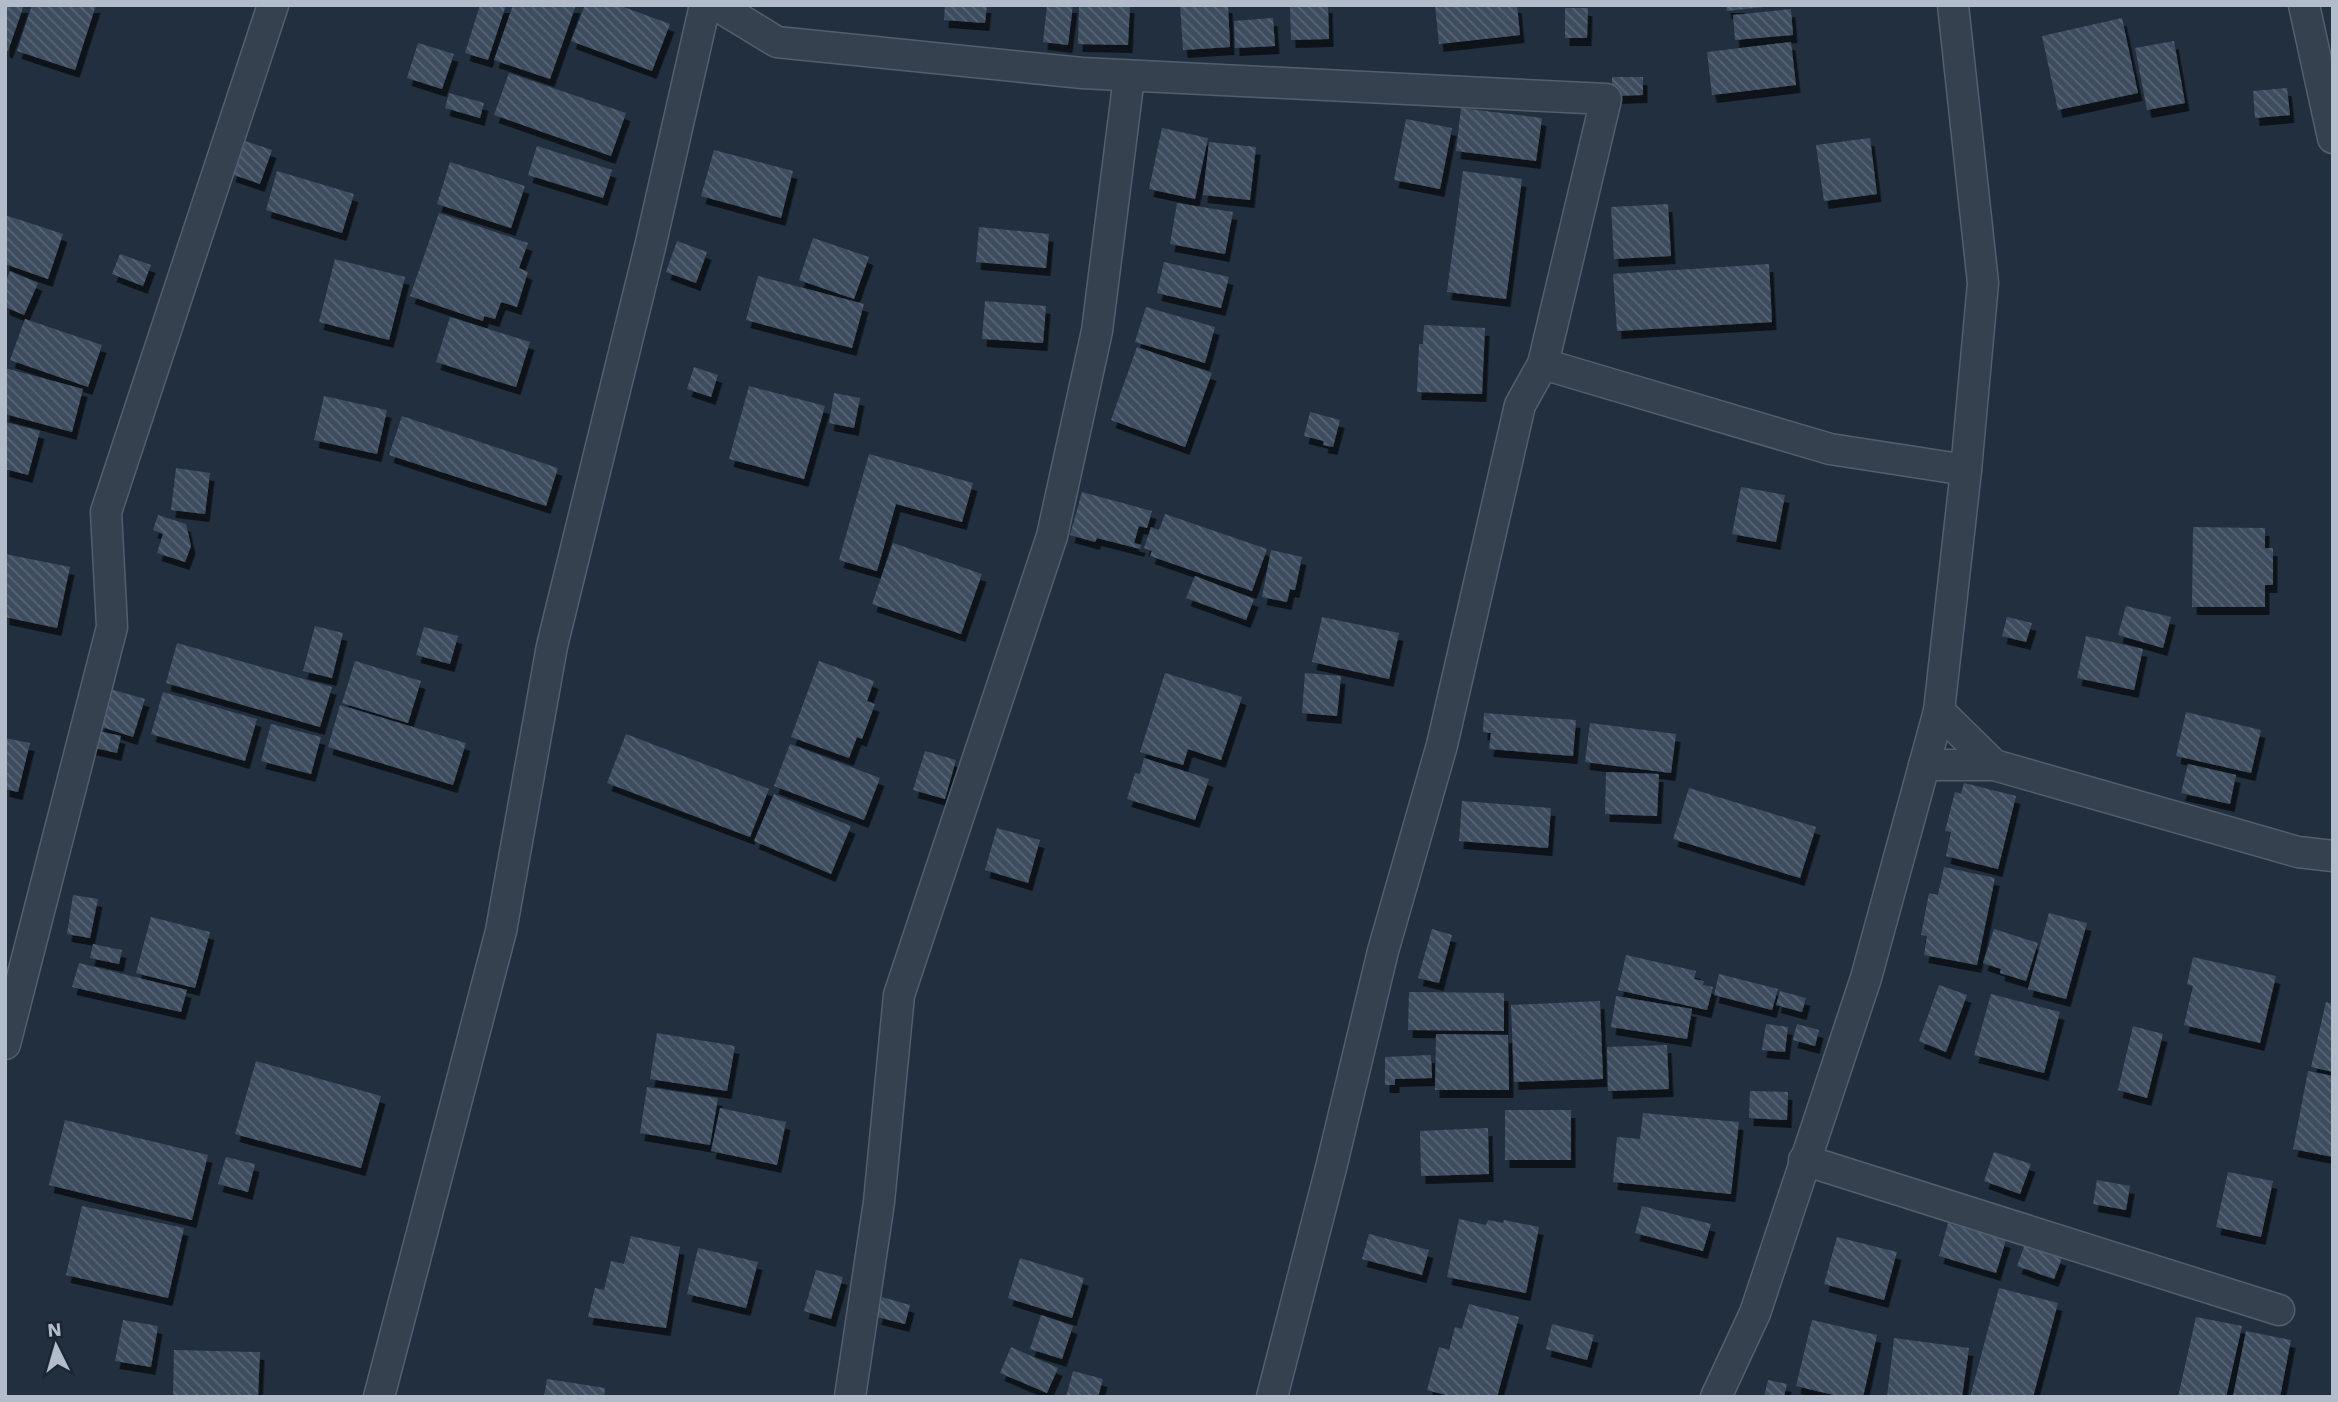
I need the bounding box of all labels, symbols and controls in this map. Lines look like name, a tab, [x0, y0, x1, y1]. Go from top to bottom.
north arrow	[21, 1311, 91, 1381]
text: N	[47, 1317, 63, 1342]

